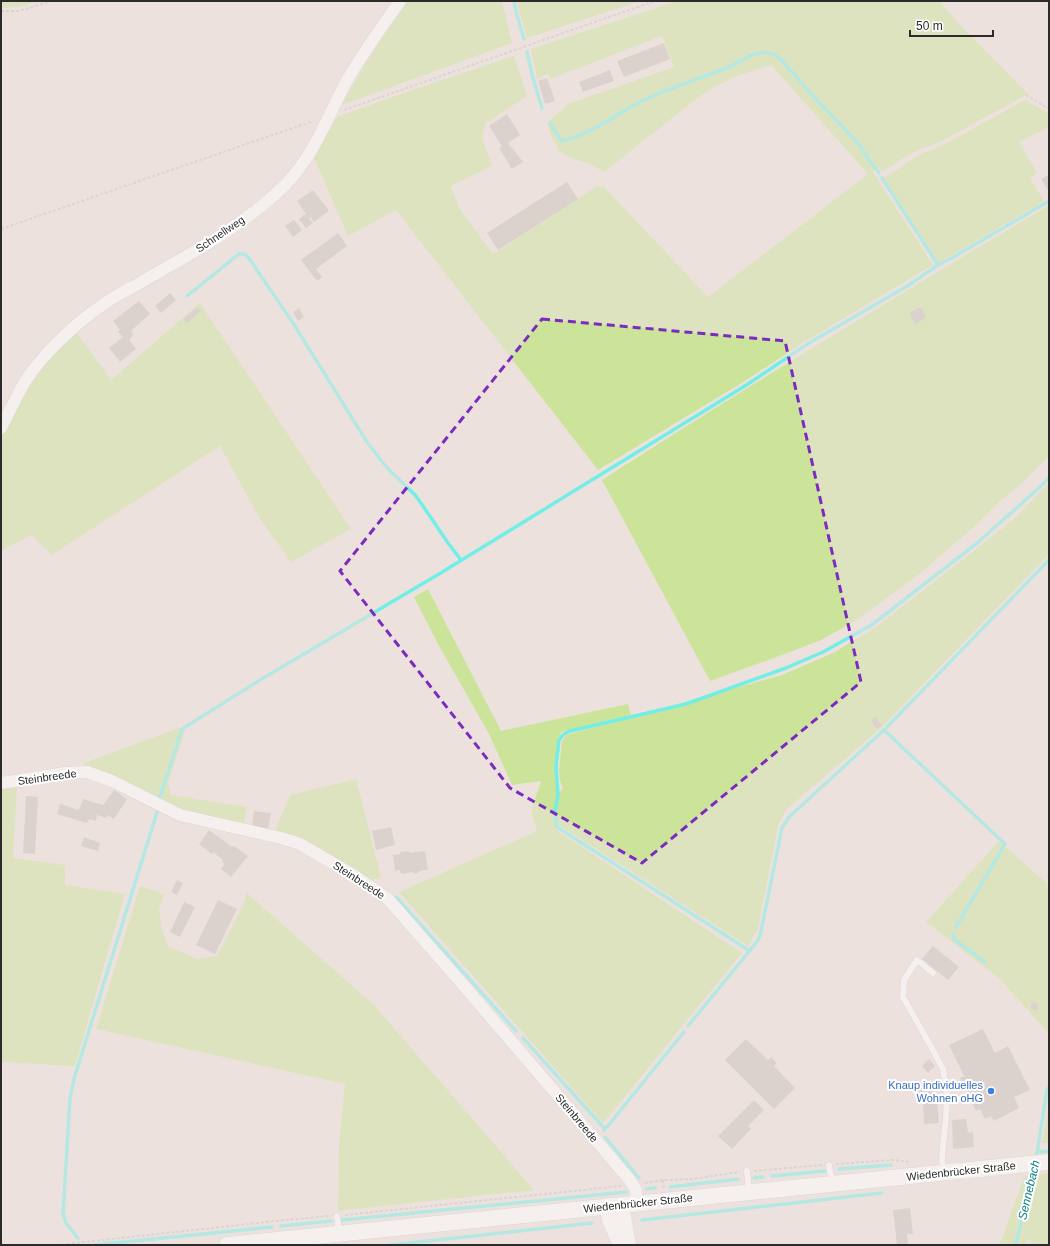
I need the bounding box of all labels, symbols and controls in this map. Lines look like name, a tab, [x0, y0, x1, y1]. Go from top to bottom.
scale bar	[910, 12, 993, 38]
text: 50 m	[916, 19, 943, 33]
street label: Schnellweg	[193, 213, 247, 255]
street label: Steinbreede	[17, 767, 77, 787]
street label: Steinbreede	[331, 859, 387, 901]
place label: Knaup individuelles Wohnen oHG	[888, 1079, 983, 1104]
marker: Knaup individuelles Wohnen oHG	[986, 1086, 996, 1096]
street label: Steinbreede	[553, 1091, 601, 1145]
street label: Wiedenbrücker Straße	[906, 1159, 1016, 1183]
water label: Sennebach	[1015, 1159, 1043, 1221]
street label: Wiedenbrücker Straße	[583, 1191, 693, 1215]

